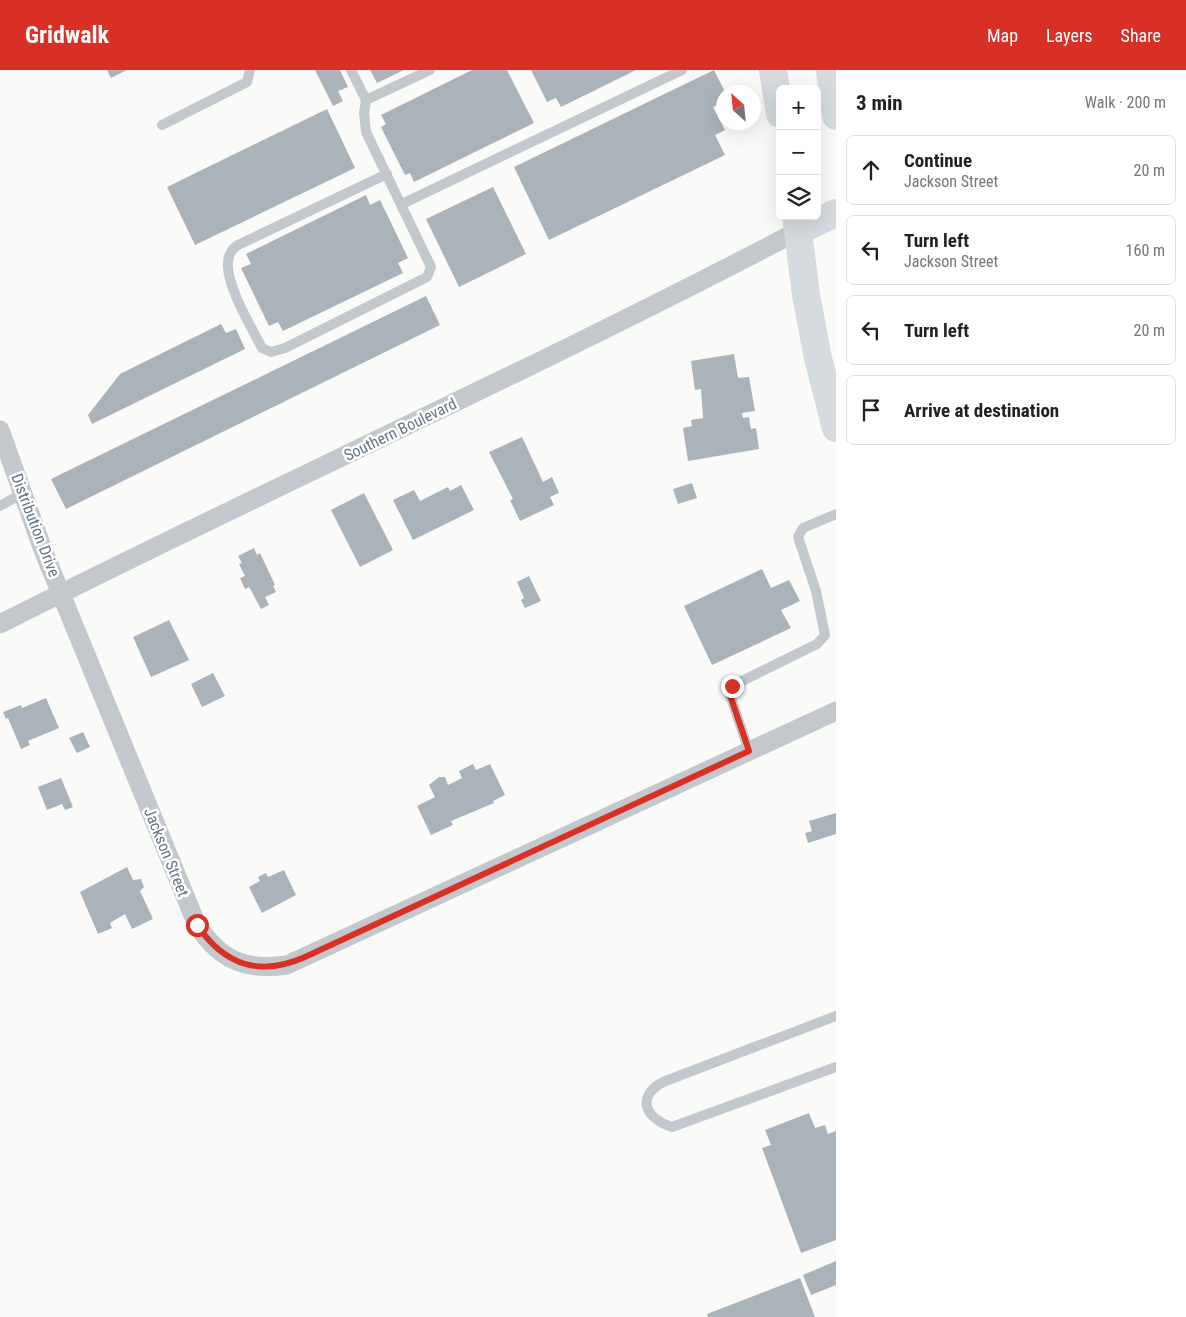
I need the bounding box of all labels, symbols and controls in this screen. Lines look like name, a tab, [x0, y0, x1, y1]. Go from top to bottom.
text: Gridwalk	[25, 21, 109, 49]
text: Map	[987, 25, 1018, 46]
text: Layers	[1046, 25, 1093, 46]
text: Share	[1121, 25, 1161, 46]
north arrow	[716, 85, 761, 130]
map controls	[776, 85, 821, 220]
button: +	[776, 85, 821, 130]
text: 3 min	[856, 91, 903, 115]
text: Walk · 200 m	[1085, 93, 1166, 112]
button: −	[776, 130, 821, 175]
text: Continue	[904, 149, 972, 172]
icon: ahead	[857, 156, 885, 184]
text: 20 m	[1133, 161, 1165, 180]
text: Jackson Street	[904, 172, 998, 191]
button: layers	[776, 175, 821, 220]
text: Turn left	[904, 229, 969, 252]
icon: left	[857, 236, 885, 264]
text: 160 m	[1126, 241, 1165, 260]
text: Jackson Street	[904, 252, 998, 271]
icon: left	[857, 316, 885, 344]
text: Turn left	[904, 319, 969, 342]
text: 20 m	[1133, 321, 1165, 340]
street label: Southern Boulevard	[341, 394, 460, 465]
icon: arrive	[857, 396, 885, 424]
text: Arrive at destination	[904, 399, 1059, 422]
street label: Distribution Drive	[7, 471, 64, 579]
route end	[721, 675, 744, 698]
street label: Jackson Street	[140, 805, 193, 900]
route start	[186, 914, 209, 937]

